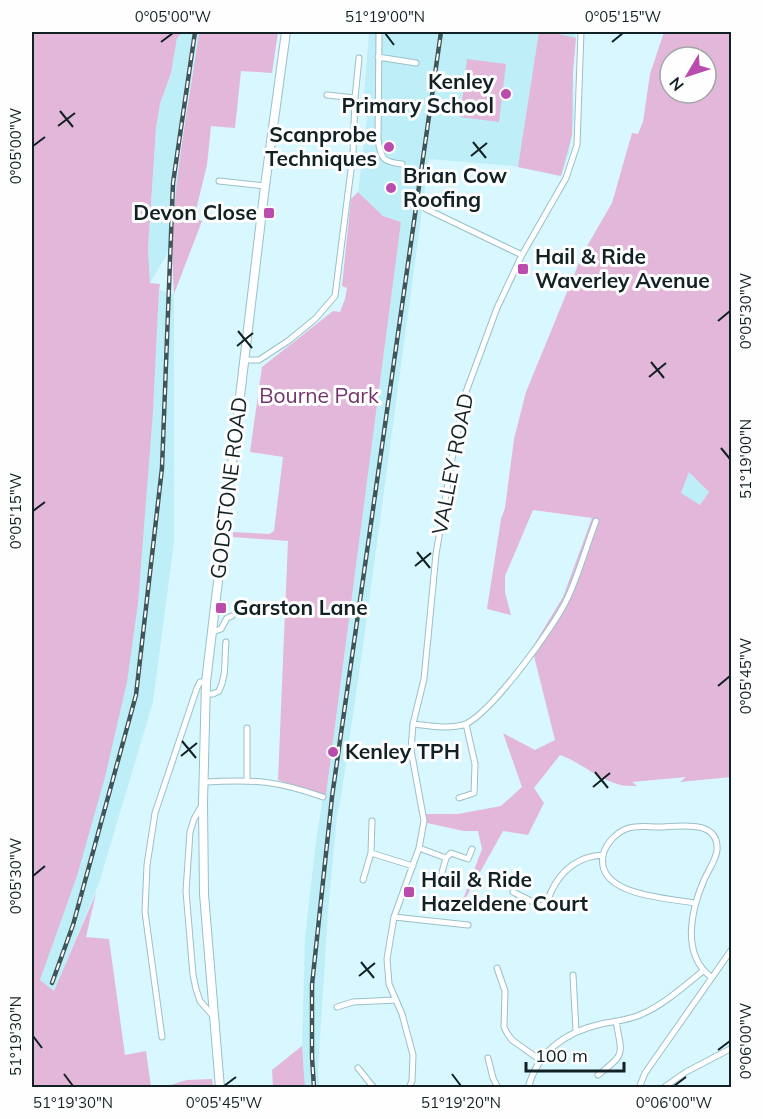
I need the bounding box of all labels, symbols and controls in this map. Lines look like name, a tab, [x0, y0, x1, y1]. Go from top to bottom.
text: 0°05'00"W	[135, 7, 212, 26]
text: 51°19'00"N	[345, 7, 425, 26]
text: 0°05'15"W	[585, 7, 662, 26]
north arrow	[658, 45, 718, 105]
place label: Kenley Primary School	[341, 68, 495, 118]
text: N	[665, 73, 688, 95]
marker: Kenley Primary School	[499, 87, 513, 101]
text: 0°05'00"W	[6, 107, 25, 184]
place label: Scanprobe Techniques	[265, 121, 377, 171]
marker: Scanprobe Techniques	[382, 140, 396, 154]
place label: Brian Cow Roofing	[403, 162, 508, 212]
marker: Brian Cow Roofing	[384, 181, 398, 195]
place label: Devon Close	[133, 199, 257, 225]
marker: Devon Close	[262, 206, 276, 220]
place label: Hail & Ride Waverley Avenue	[535, 243, 710, 293]
marker: Hail & Ride Waverley Avenue	[516, 262, 530, 276]
text: 0°05'30"W	[736, 272, 755, 349]
park label: Bourne Park	[259, 382, 379, 408]
street label: VALLEY ROAD	[426, 391, 478, 537]
street label: GODSTONE ROAD	[204, 395, 252, 580]
text: 51°19'00"N	[736, 419, 755, 499]
text: 0°05'15"W	[6, 472, 25, 549]
place label: Garston Lane	[233, 594, 368, 620]
marker: Garston Lane	[214, 601, 228, 615]
text: 0°05'45"W	[736, 637, 755, 714]
place label: Kenley TPH	[345, 738, 460, 764]
marker: Kenley TPH	[326, 745, 340, 759]
text: 0°05'30"W	[6, 837, 25, 914]
place label: Hail & Ride Hazeldene Court	[421, 866, 588, 916]
marker: Hail & Ride Hazeldene Court	[402, 885, 416, 899]
text: 51°19'30"N	[6, 996, 25, 1076]
text: 0°06'00"W	[736, 1002, 755, 1079]
scale bar	[526, 1035, 624, 1073]
text: 100 m	[535, 1044, 588, 1067]
text: 51°19'30"N	[33, 1093, 113, 1112]
text: 0°05'45"W	[186, 1093, 263, 1112]
text: 51°19'20"N	[421, 1093, 501, 1112]
text: 0°06'00"W	[636, 1093, 713, 1112]

